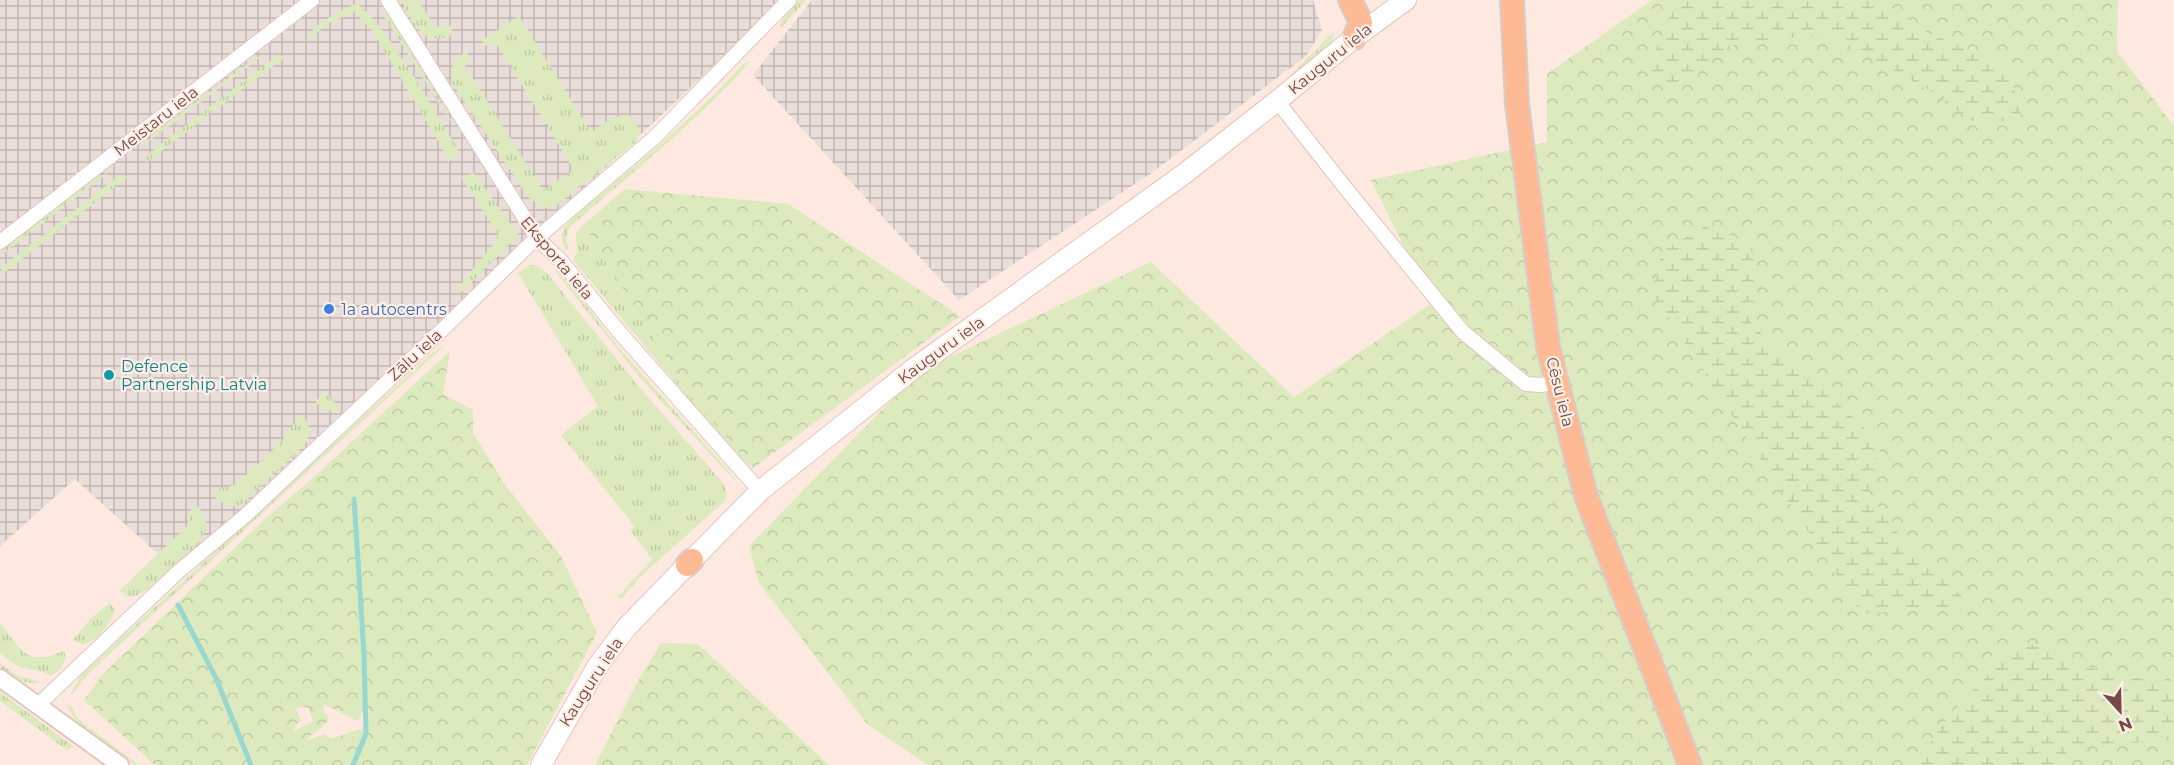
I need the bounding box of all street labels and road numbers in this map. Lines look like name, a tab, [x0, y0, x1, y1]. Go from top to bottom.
street label: Kauguru iela	[1284, 19, 1376, 99]
street label: Meistaru iela	[110, 82, 202, 160]
street label: Eksporta iela	[517, 212, 597, 304]
street label: Kauguru iela	[894, 312, 988, 388]
street label: Zāļu iela	[384, 325, 447, 385]
street label: Cēsu iela	[1542, 355, 1578, 429]
street label: Kauguru iela	[555, 634, 627, 730]

